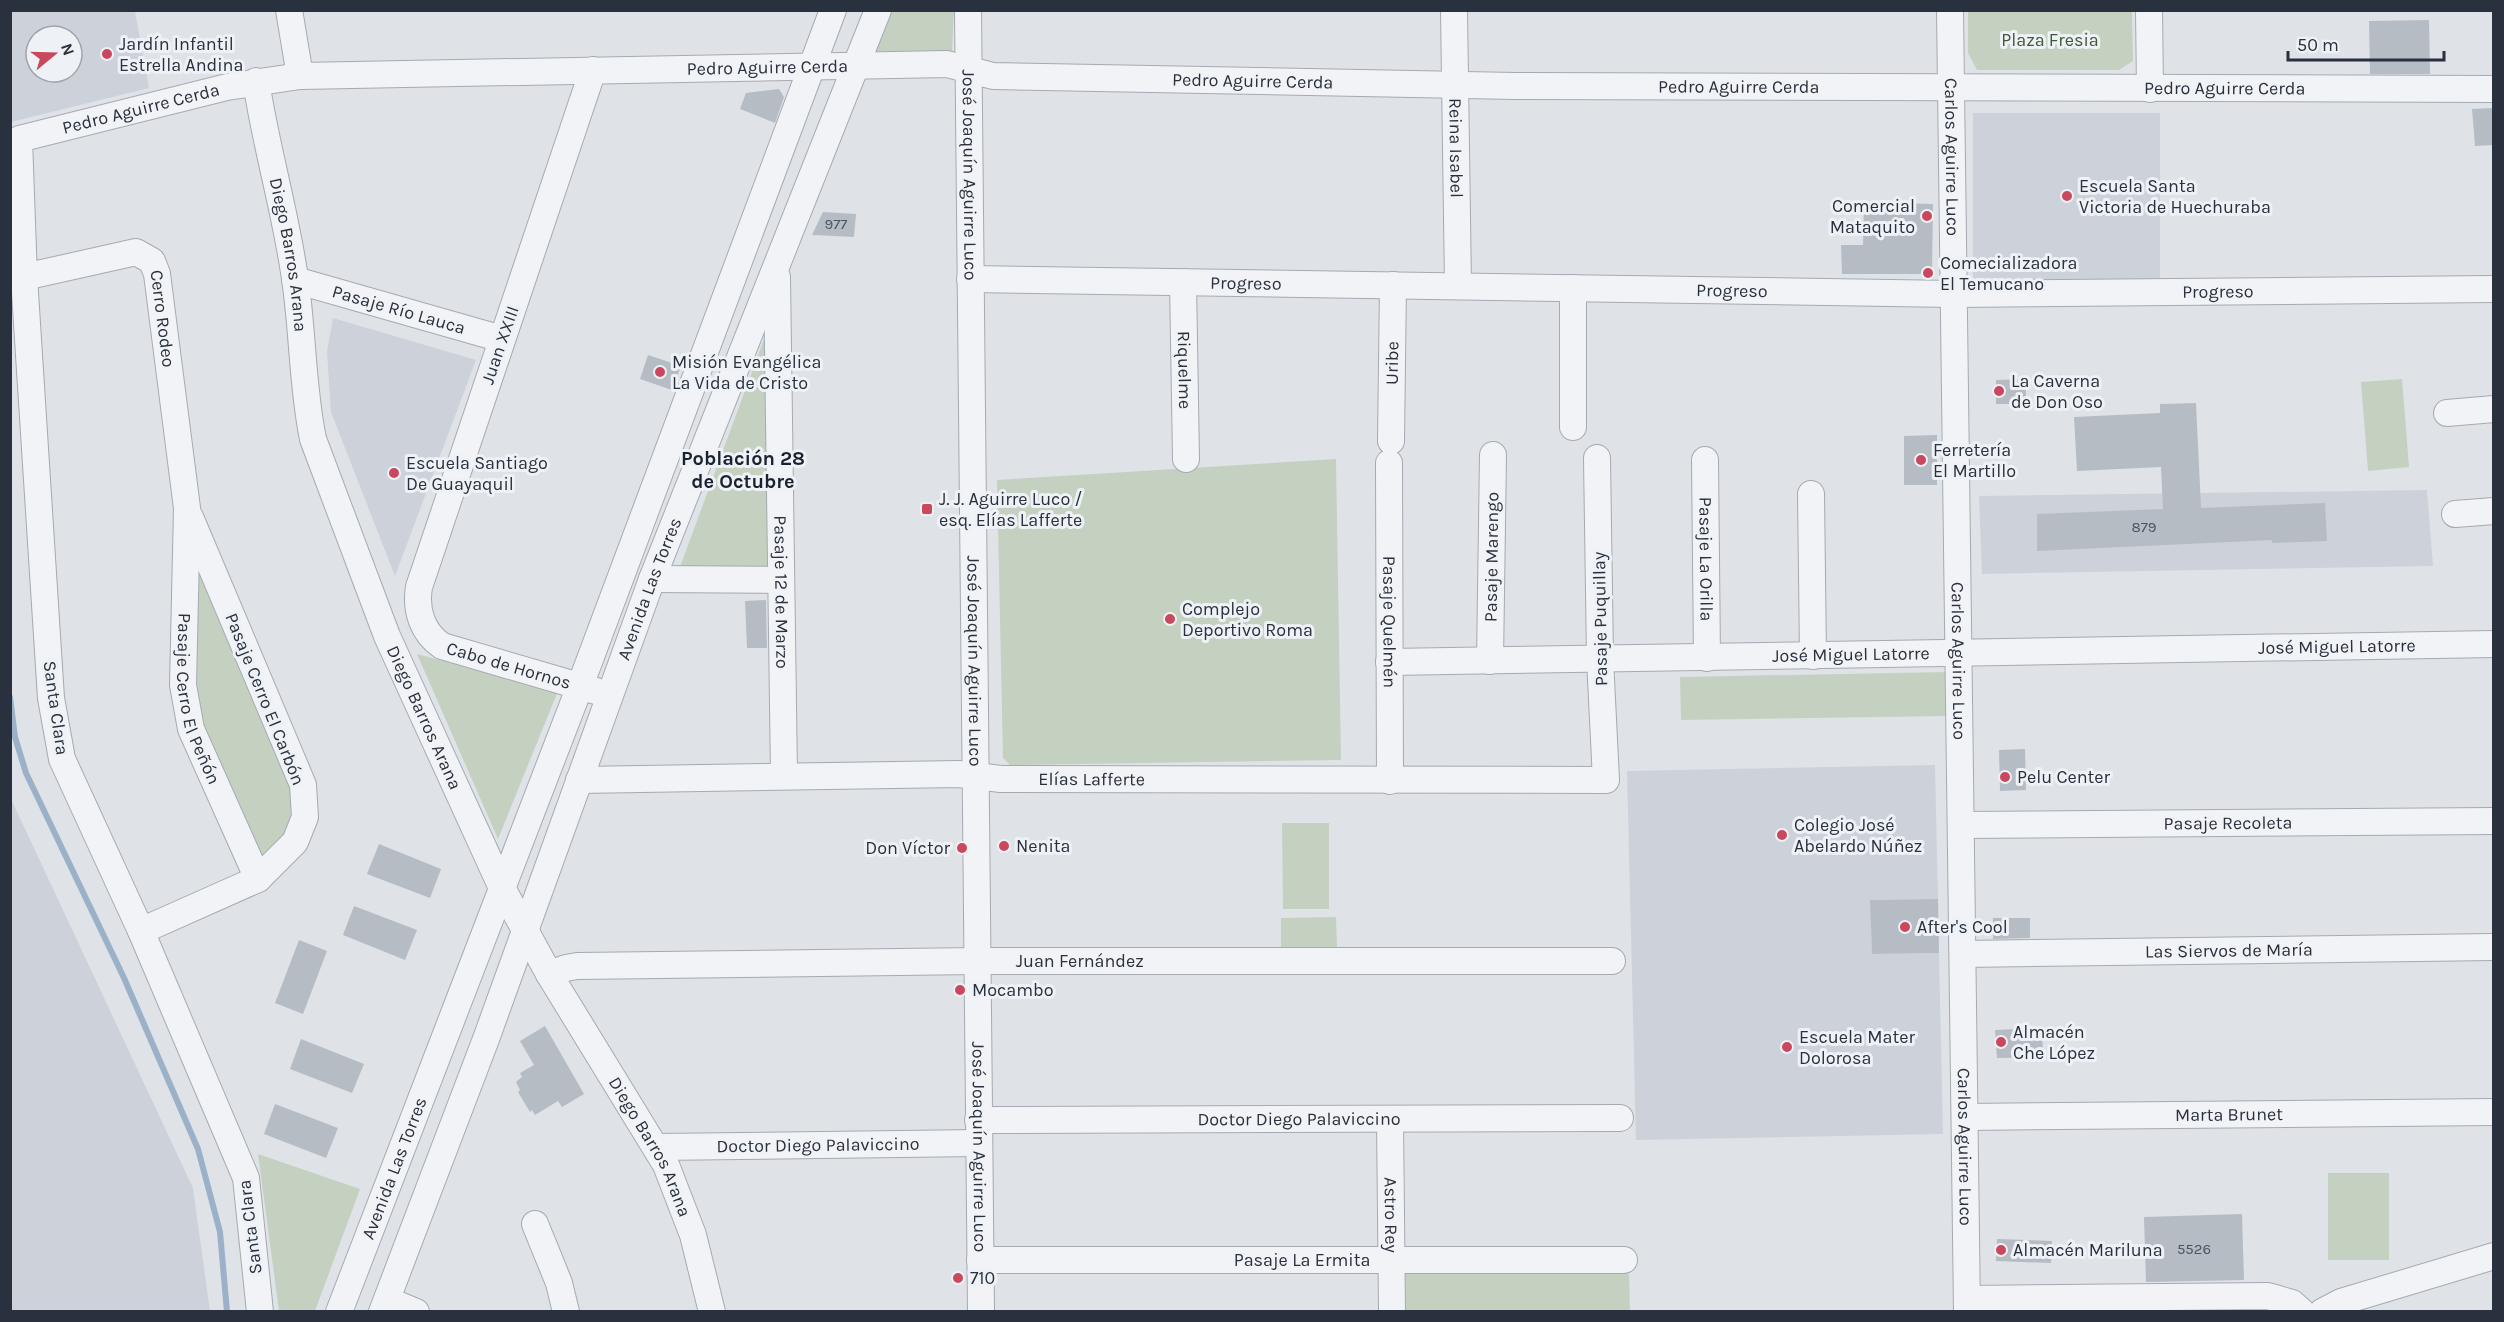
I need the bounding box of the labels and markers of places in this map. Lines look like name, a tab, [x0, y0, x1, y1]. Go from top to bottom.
place label: Jardín Infantil Estrella Andina	[119, 33, 243, 76]
marker: Jardín Infantil Estrella Andina	[100, 47, 114, 61]
place label: Escuela Santa Victoria de Huechuraba	[2079, 175, 2271, 218]
marker: Escuela Santa Victoria de Huechuraba	[2060, 189, 2074, 203]
place label: Comercial Mataquito	[1830, 195, 1915, 238]
marker: Comercial Mataquito	[1920, 209, 1934, 223]
place label: Comecializadora El Temucano	[1940, 252, 2077, 295]
marker: Comecializadora El Temucano	[1921, 266, 1935, 280]
place label: Misión Evangélica La Vida de Cristo	[672, 351, 821, 394]
marker: Misión Evangélica La Vida de Cristo	[653, 365, 667, 379]
place label: La Caverna de Don Oso	[2011, 370, 2103, 413]
marker: La Caverna de Don Oso	[1992, 384, 2006, 398]
place label: Ferretería El Martillo	[1933, 439, 2016, 482]
place label: Escuela Santiago De Guayaquil	[406, 452, 548, 495]
marker: Ferretería El Martillo	[1914, 453, 1928, 467]
marker: Escuela Santiago De Guayaquil	[387, 466, 401, 480]
place label: J. J. Aguirre Luco / esq. Elías Lafferte	[939, 488, 1082, 531]
marker: J. J. Aguirre Luco / esq. Elías Lafferte	[920, 502, 934, 516]
place label: Complejo Deportivo Roma	[1182, 598, 1313, 641]
marker: Complejo Deportivo Roma	[1163, 612, 1177, 626]
place label: Pelu Center	[2017, 766, 2111, 788]
marker: Pelu Center	[1998, 770, 2012, 784]
place label: Colegio José Abelardo Núñez	[1794, 814, 1922, 857]
marker: Colegio José Abelardo Núñez	[1775, 828, 1789, 842]
place label: Nenita	[1016, 835, 1070, 857]
place label: Don Víctor	[865, 837, 950, 859]
marker: Nenita	[997, 839, 1011, 853]
marker: Don Víctor	[955, 841, 969, 855]
place label: After's Cool	[1917, 916, 2008, 938]
marker: After's Cool	[1898, 920, 1912, 934]
place label: Mocambo	[972, 979, 1054, 1001]
marker: Mocambo	[953, 983, 967, 997]
place label: Almacén Che López	[2013, 1021, 2095, 1064]
place label: Escuela Mater Dolorosa	[1799, 1026, 1915, 1069]
marker: Almacén Che López	[1994, 1035, 2008, 1049]
marker: Escuela Mater Dolorosa	[1780, 1040, 1794, 1054]
place label: Almacén Mariluna	[2013, 1239, 2163, 1261]
marker: Almacén Mariluna	[1994, 1243, 2008, 1257]
place label: 710	[970, 1267, 995, 1289]
marker: 710	[951, 1271, 965, 1285]

